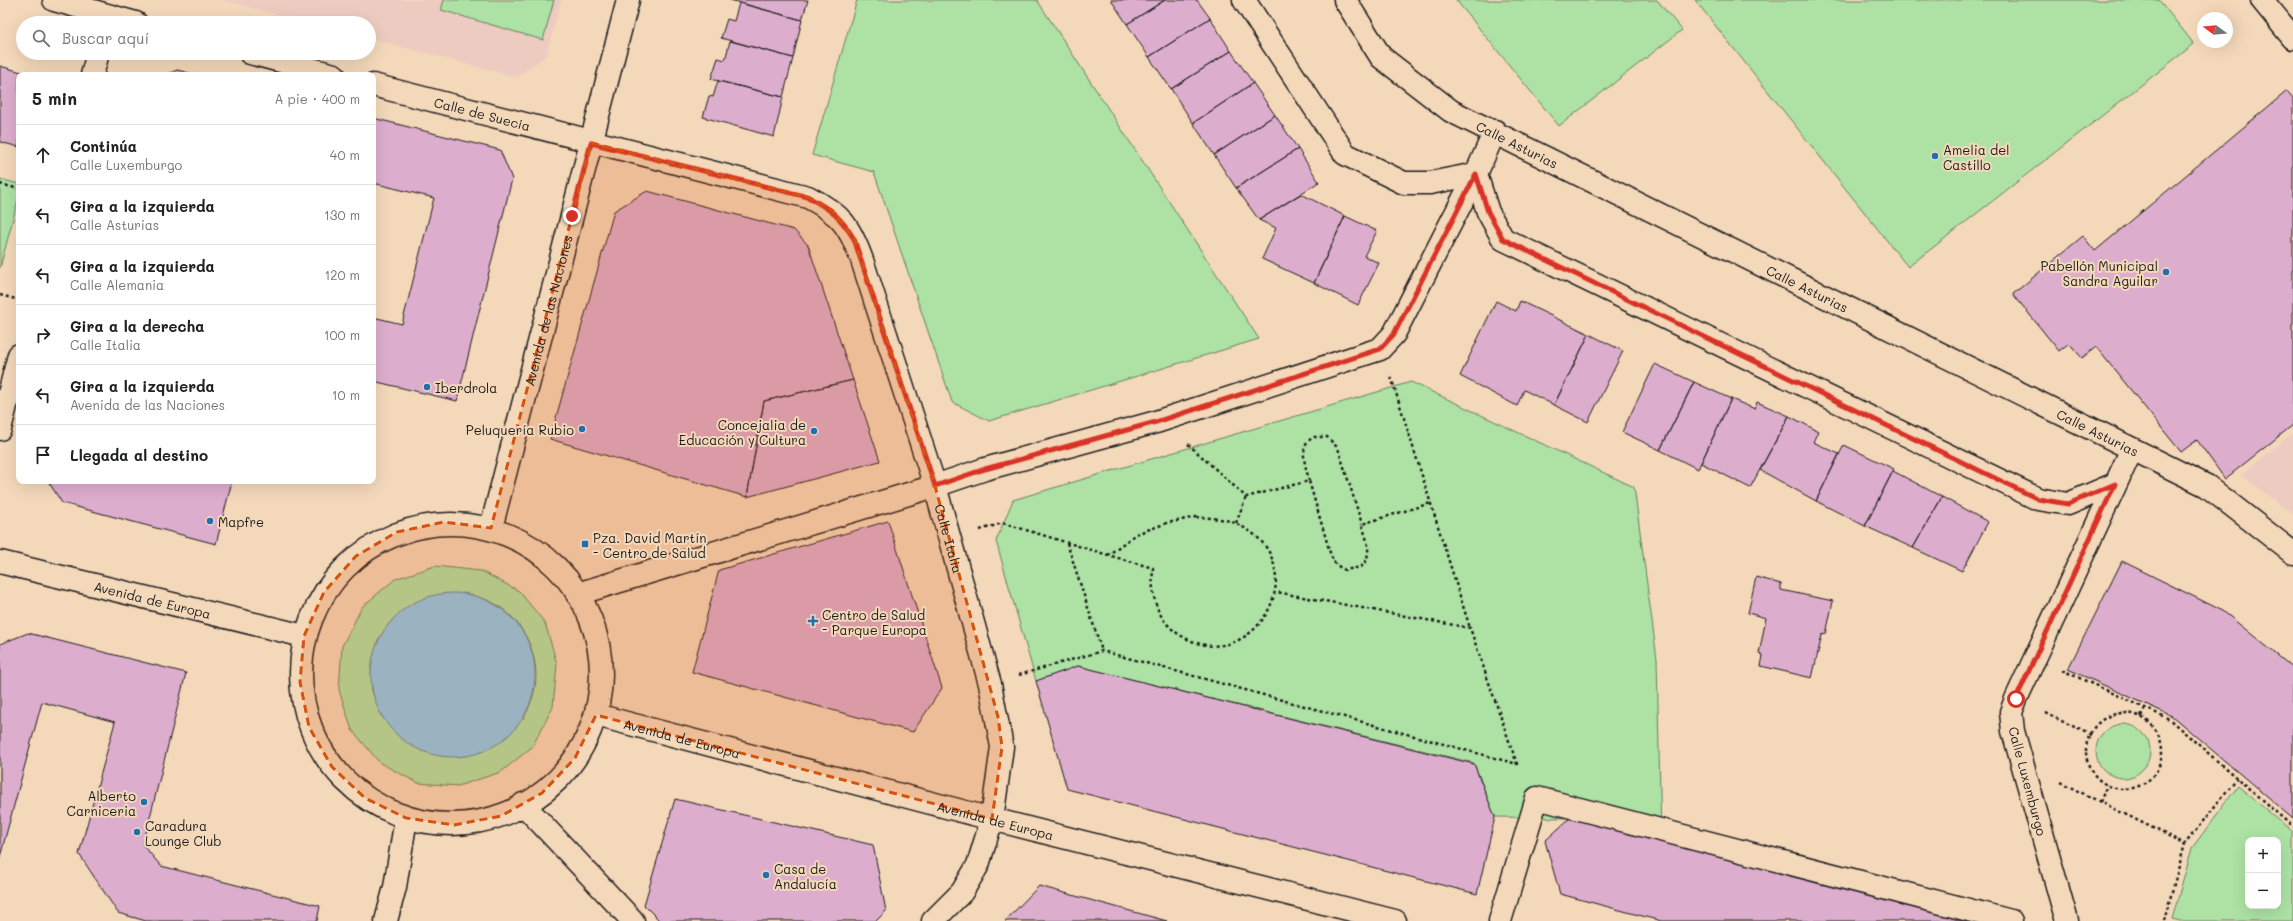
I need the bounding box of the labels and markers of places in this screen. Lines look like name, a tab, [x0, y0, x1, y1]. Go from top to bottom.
place label: Amelia del Castillo	[1943, 141, 2009, 173]
marker: Amelia del Castillo	[1930, 151, 1940, 161]
place label: Pabellón Municipal Sandra Aguilar	[2040, 257, 2158, 289]
marker: Pabellón Municipal Sandra Aguilar	[2161, 267, 2171, 277]
place label: Iberdrola	[435, 379, 497, 396]
marker: Iberdrola	[422, 382, 432, 392]
place label: Concejalia de Educación y Cultura	[679, 416, 806, 448]
place label: Peluquería Rubio	[466, 421, 574, 438]
marker: Peluquería Rubio	[577, 424, 587, 434]
marker: Concejalia de Educación y Cultura	[809, 426, 819, 436]
place label: Mapfre	[218, 513, 264, 530]
marker: Mapfre	[205, 516, 215, 526]
place label: Pza. David Martín - Centro de Salud	[593, 529, 707, 561]
marker: Pza. David Martín - Centro de Salud	[580, 539, 590, 549]
place label: Centro de Salud - Parque Europa	[822, 606, 927, 638]
marker: Centro de Salud - Parque Europa	[807, 615, 819, 627]
place label: Alberto Carniceria	[67, 787, 136, 819]
marker: Alberto Carniceria	[139, 797, 149, 807]
place label: Caradura Lounge Club	[145, 817, 222, 849]
marker: Caradura Lounge Club	[132, 827, 142, 837]
place label: Casa de Andalucía	[774, 860, 837, 892]
marker: Casa de Andalucía	[761, 870, 771, 880]

